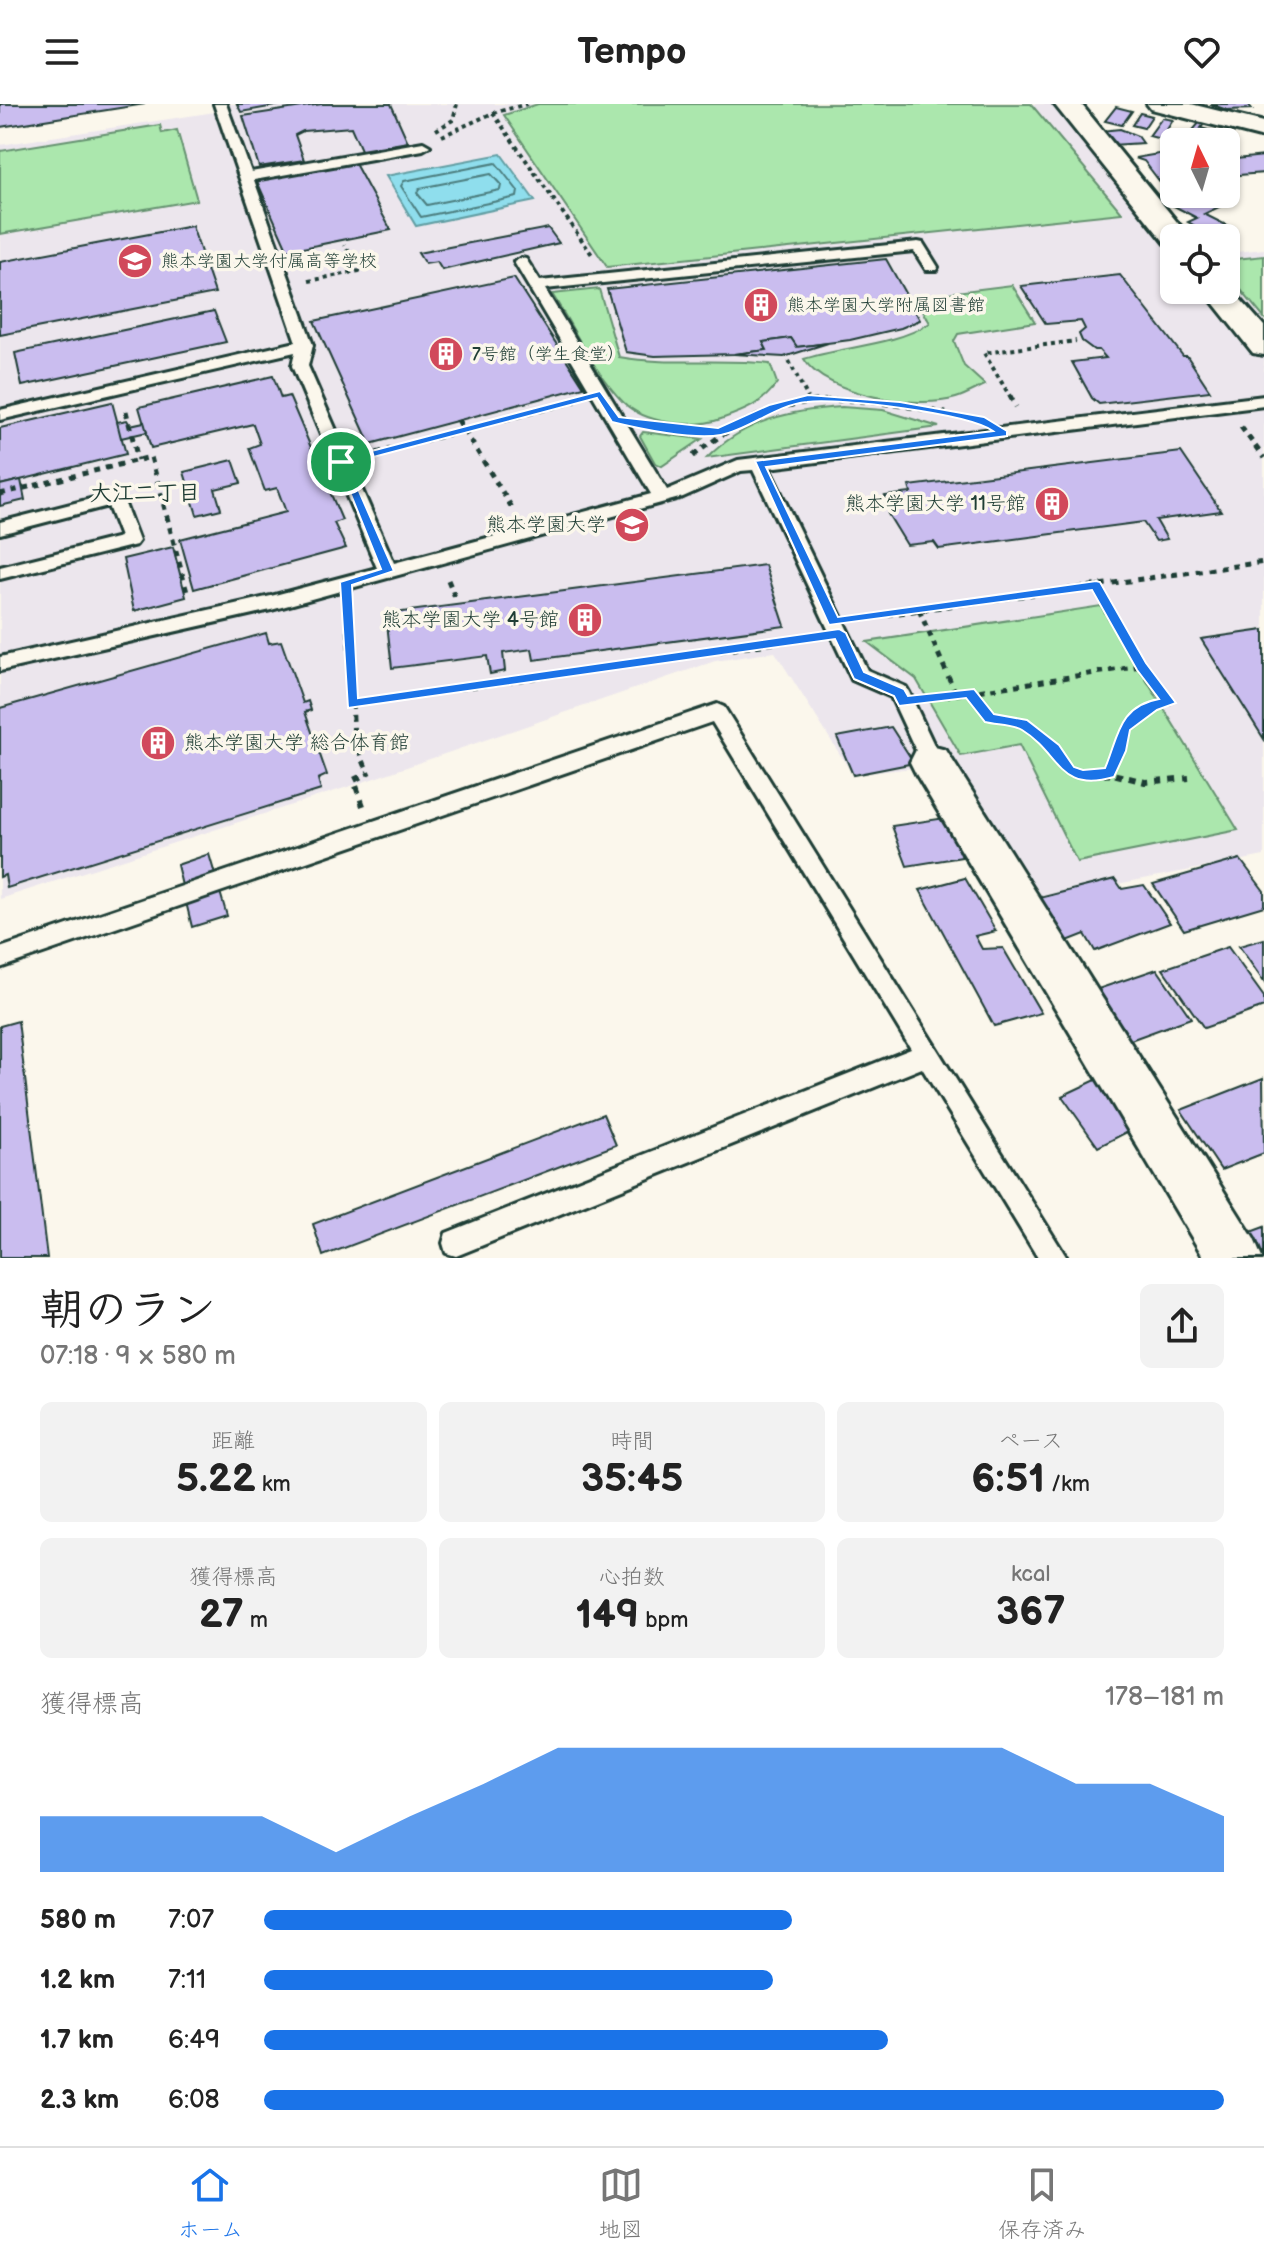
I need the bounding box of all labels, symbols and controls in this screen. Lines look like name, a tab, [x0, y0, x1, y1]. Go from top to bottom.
icon: menu	[40, 30, 84, 74]
icon: heart	[1180, 30, 1224, 74]
text: Tempo	[577, 31, 687, 74]
north arrow	[1160, 128, 1240, 208]
map controls	[1160, 128, 1240, 304]
button: locate	[1160, 224, 1240, 304]
school or university icon: 熊本学園大学付属高等学校	[116, 242, 154, 280]
place label: 熊本学園大学付属高等学校	[161, 251, 377, 272]
building icon: 熊本学園大学附属図書館	[742, 286, 780, 324]
place label: 熊本学園大学附属図書館	[787, 295, 985, 316]
building icon: 7号館（学生食堂）	[427, 335, 465, 373]
place label: 7号館（学生食堂）	[472, 344, 625, 365]
pin	[307, 428, 375, 496]
icon: arrive	[319, 440, 363, 484]
district label: 大江二丁目	[90, 480, 200, 507]
building icon: 熊本学園大学 11号館	[1033, 485, 1071, 523]
place label: 熊本学園大学 11号館	[845, 492, 1026, 516]
school or university icon: 熊本学園大学	[613, 506, 651, 544]
place label: 熊本学園大学	[486, 513, 606, 537]
building icon: 熊本学園大学 4号館	[566, 601, 604, 639]
place label: 熊本学園大学 4号館	[381, 608, 559, 632]
building icon: 熊本学園大学 総合体育館	[139, 724, 177, 762]
place label: 熊本学園大学 総合体育館	[184, 731, 409, 755]
text: 朝のラン	[40, 1284, 216, 1337]
button: share	[1140, 1284, 1224, 1368]
text: 07:18 · 9 × 580 m	[40, 1341, 236, 1372]
text: 距離	[211, 1428, 255, 1455]
text: 時間	[610, 1428, 654, 1455]
text: ペース	[998, 1428, 1063, 1455]
text: 5.22	[176, 1455, 256, 1503]
text: 35:45	[581, 1455, 683, 1503]
text: 6:51	[971, 1455, 1045, 1503]
text: km	[256, 1471, 291, 1498]
text: /km	[1045, 1471, 1090, 1498]
text: kcal	[1011, 1561, 1050, 1588]
text: 獲得標高	[189, 1564, 277, 1591]
text: 心拍数	[599, 1564, 665, 1591]
text: 367	[996, 1588, 1066, 1636]
text: 27	[199, 1591, 244, 1639]
text: 149	[575, 1591, 639, 1639]
text: m	[244, 1607, 268, 1634]
text: bpm	[639, 1607, 689, 1634]
text: 178–181 m	[1105, 1682, 1224, 1713]
text: 獲得標高	[40, 1689, 144, 1720]
text: 580 m	[40, 1905, 116, 1936]
text: 7:07	[168, 1905, 214, 1936]
text: 1.2 km	[40, 1965, 115, 1996]
text: 7:11	[168, 1965, 206, 1996]
text: 1.7 km	[40, 2025, 114, 2056]
text: 6:49	[168, 2025, 220, 2056]
text: 2.3 km	[40, 2085, 119, 2116]
text: 6:08	[168, 2085, 220, 2116]
tab: ホーム	[178, 2163, 243, 2244]
tab: 地図	[599, 2163, 643, 2244]
tab: 保存済み	[998, 2163, 1086, 2244]

